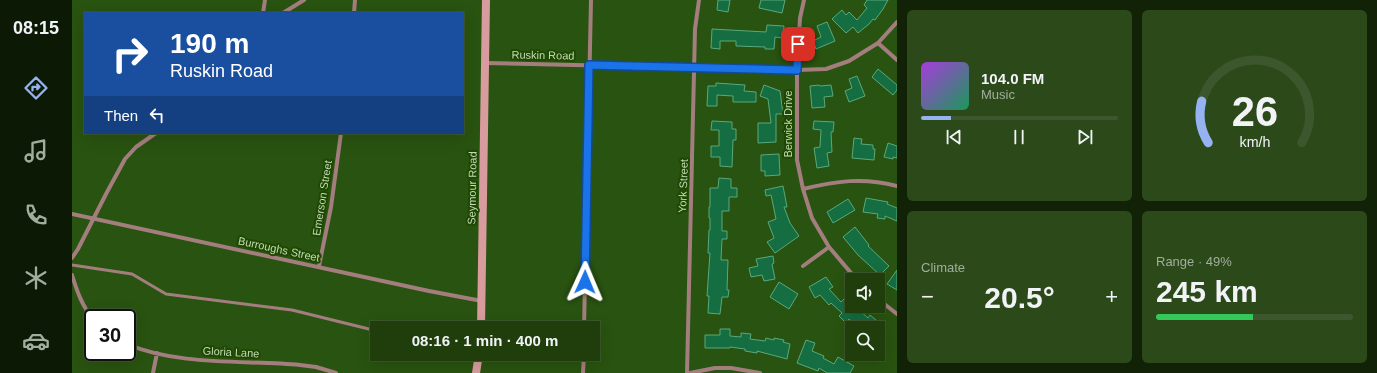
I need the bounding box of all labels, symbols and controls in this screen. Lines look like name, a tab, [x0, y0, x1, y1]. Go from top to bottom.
text: 08:15	[13, 18, 59, 38]
pin	[781, 27, 815, 61]
icon: right	[104, 28, 156, 80]
text: 190 m	[170, 28, 249, 59]
icon: arrive	[787, 33, 809, 55]
street label: Ruskin Road	[511, 48, 575, 62]
text: Ruskin Road	[170, 61, 273, 81]
text: 104.0 FM	[981, 70, 1044, 87]
icon: directions	[22, 74, 50, 102]
text: Music	[981, 87, 1015, 102]
text: 26	[1231, 88, 1278, 135]
street label: Berwick Drive	[782, 90, 794, 158]
icon: left	[146, 104, 168, 126]
text: Then	[104, 107, 138, 124]
icon: previous	[943, 126, 965, 148]
icon: pause	[1008, 126, 1030, 148]
icon: next	[1074, 126, 1096, 148]
text: km/h	[1239, 134, 1270, 150]
icon: music	[22, 137, 50, 165]
street label: Seymour Road	[465, 151, 479, 225]
street label: Emerson Street	[310, 159, 334, 237]
street label: York Street	[676, 159, 690, 213]
icon: phone	[22, 201, 50, 229]
street label: Burroughs Street	[237, 234, 321, 264]
text: Range · 49%	[1156, 254, 1232, 269]
text: Climate	[921, 260, 965, 275]
position arrow	[564, 261, 606, 303]
icon: climate	[22, 264, 50, 292]
map controls	[845, 273, 885, 361]
button: sound	[845, 273, 885, 313]
text: 245 km	[1156, 275, 1258, 308]
text: 20.5°	[984, 281, 1055, 314]
text: −	[921, 284, 934, 309]
text: +	[1105, 284, 1118, 309]
speed limit sign: 30	[84, 309, 136, 361]
button: search	[845, 321, 885, 361]
icon: car	[22, 327, 50, 355]
text: 08:16 · 1 min · 400 m	[412, 332, 558, 349]
street label: Gloria Lane	[202, 345, 260, 359]

